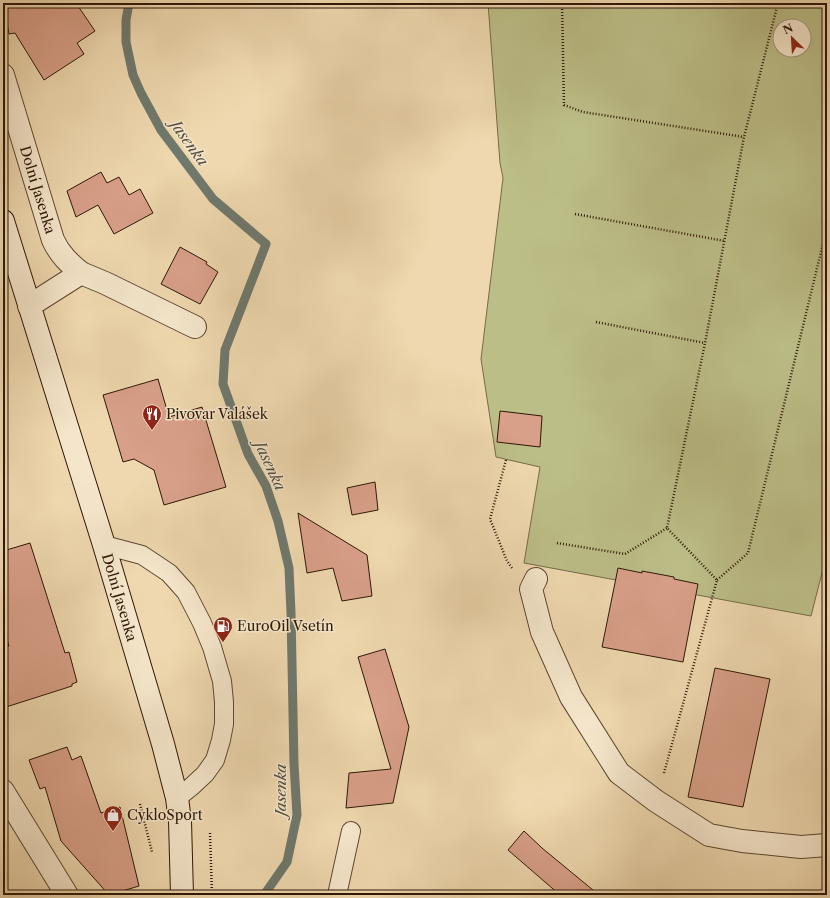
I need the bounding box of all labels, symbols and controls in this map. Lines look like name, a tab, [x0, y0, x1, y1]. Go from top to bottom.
north arrow	[772, 18, 812, 58]
text: N	[780, 20, 795, 37]
water label: Jasenka	[164, 113, 213, 170]
street label: Dolní Jasenka	[16, 144, 60, 237]
restaurant icon: Pivovar Valášek	[141, 403, 163, 431]
place label: Pivovar Valášek	[166, 405, 269, 423]
water label: Jasenka	[249, 434, 290, 494]
street label: Dolní Jasenka	[98, 551, 141, 644]
fuel station icon: EuroOil Vsetín	[212, 615, 234, 643]
place label: EuroOil Vsetín	[237, 617, 334, 635]
water label: Jasenka	[271, 764, 290, 820]
shop icon: CykloSport	[102, 804, 124, 832]
place label: CykloSport	[127, 806, 203, 824]

